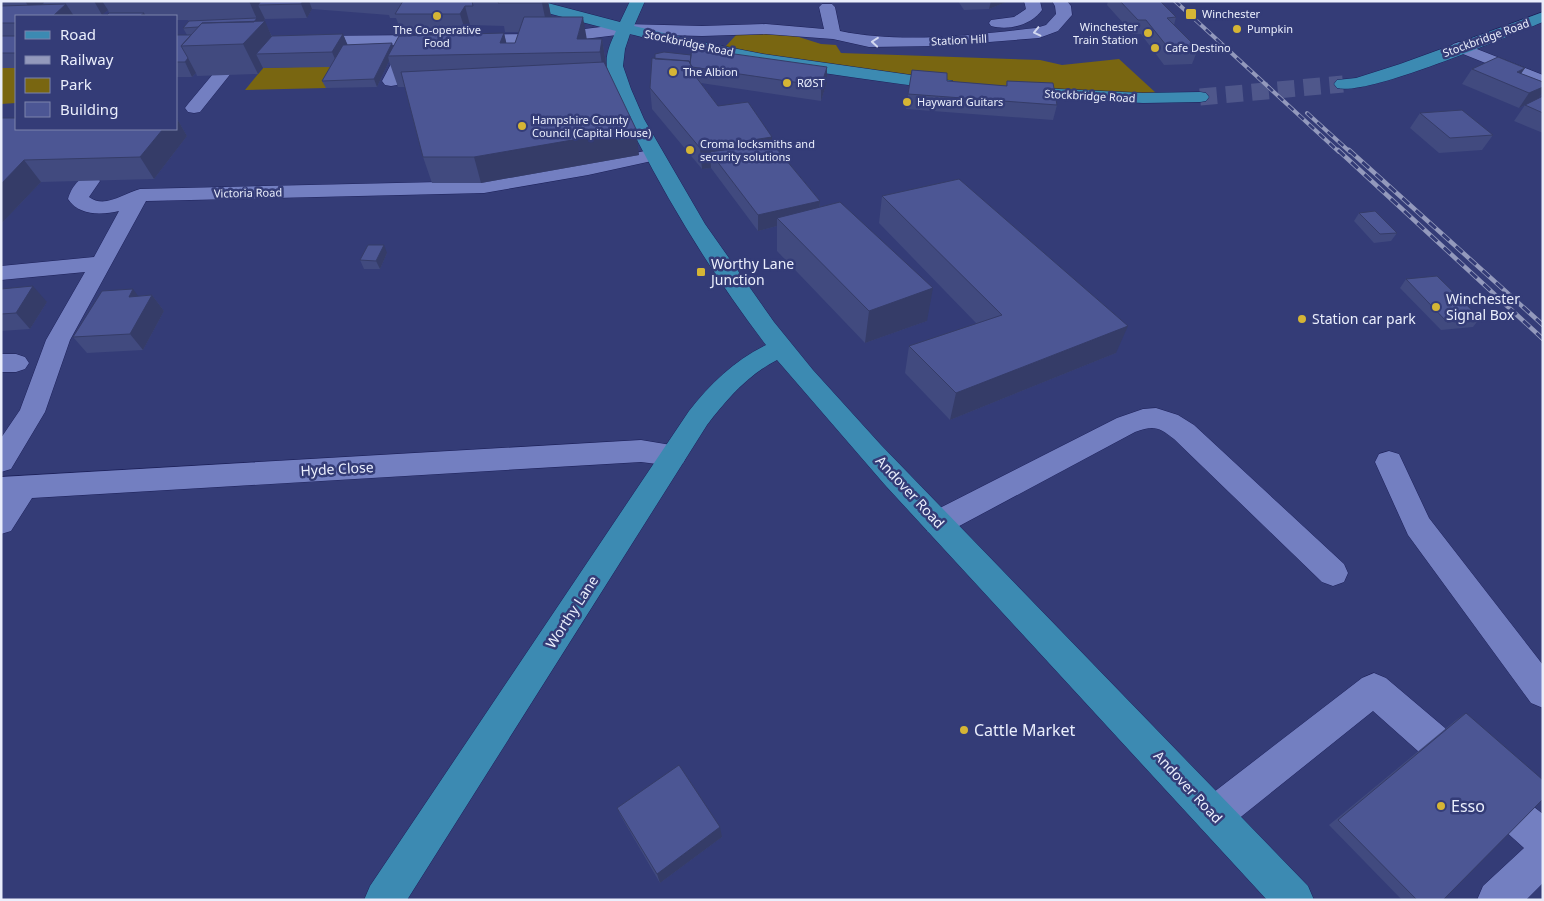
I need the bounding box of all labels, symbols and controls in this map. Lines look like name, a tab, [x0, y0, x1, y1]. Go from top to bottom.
place label: Winchester	[1202, 6, 1261, 21]
marker: Winchester	[1184, 7, 1198, 21]
marker: The Co-operative Food	[431, 10, 443, 22]
legend	[15, 15, 178, 130]
street label: Stockbridge Road	[1441, 15, 1531, 60]
place label: Winchester Train Station	[1073, 19, 1138, 47]
place label: Pumpkin	[1247, 21, 1293, 36]
place label: The Co-operative Food	[393, 22, 481, 50]
marker: Pumpkin	[1231, 23, 1243, 35]
text: Road	[60, 24, 96, 44]
street label: Stockbridge Road	[643, 26, 735, 59]
one-way arrow	[1033, 26, 1042, 37]
marker: Winchester Train Station	[1142, 27, 1154, 39]
street label: Station Hill	[931, 31, 987, 48]
one-way arrow	[871, 37, 879, 48]
place label: Cafe Destino	[1165, 40, 1231, 55]
marker: Cafe Destino	[1149, 42, 1161, 54]
text: Railway	[60, 49, 114, 69]
place label: The Albion	[683, 64, 738, 79]
marker: The Albion	[667, 66, 679, 78]
text: Park	[60, 74, 92, 94]
place label: RØST	[797, 75, 825, 90]
marker: RØST	[781, 77, 793, 89]
street label: Stockbridge Road	[1044, 86, 1136, 105]
place label: Hayward Guitars	[917, 94, 1003, 109]
marker: Hayward Guitars	[901, 96, 913, 108]
text: Building	[60, 99, 118, 119]
place label: Hampshire County Council (Capital House)	[532, 112, 651, 140]
marker: Hampshire County Council (Capital House)	[516, 120, 528, 132]
place label: Croma locksmiths and security solutions	[700, 136, 815, 164]
marker: Croma locksmiths and security solutions	[684, 144, 696, 156]
street label: Victoria Road	[214, 184, 282, 201]
place label: Worthy Lane Junction	[709, 254, 794, 289]
marker: Worthy Lane Junction	[695, 266, 707, 278]
place label: Winchester Signal Box	[1446, 289, 1520, 324]
marker: Winchester Signal Box	[1430, 301, 1442, 313]
place label: Station car park	[1312, 309, 1416, 328]
marker: Station car park	[1296, 313, 1308, 325]
street label: Andover Road	[872, 451, 949, 532]
street label: Hyde Close	[300, 457, 374, 480]
street label: Worthy Lane	[541, 572, 602, 652]
place label: Cattle Market	[974, 719, 1076, 741]
marker: Cattle Market	[958, 724, 970, 736]
street label: Andover Road	[1150, 746, 1227, 827]
place label: Esso	[1451, 795, 1485, 817]
marker: Esso	[1435, 800, 1447, 812]

